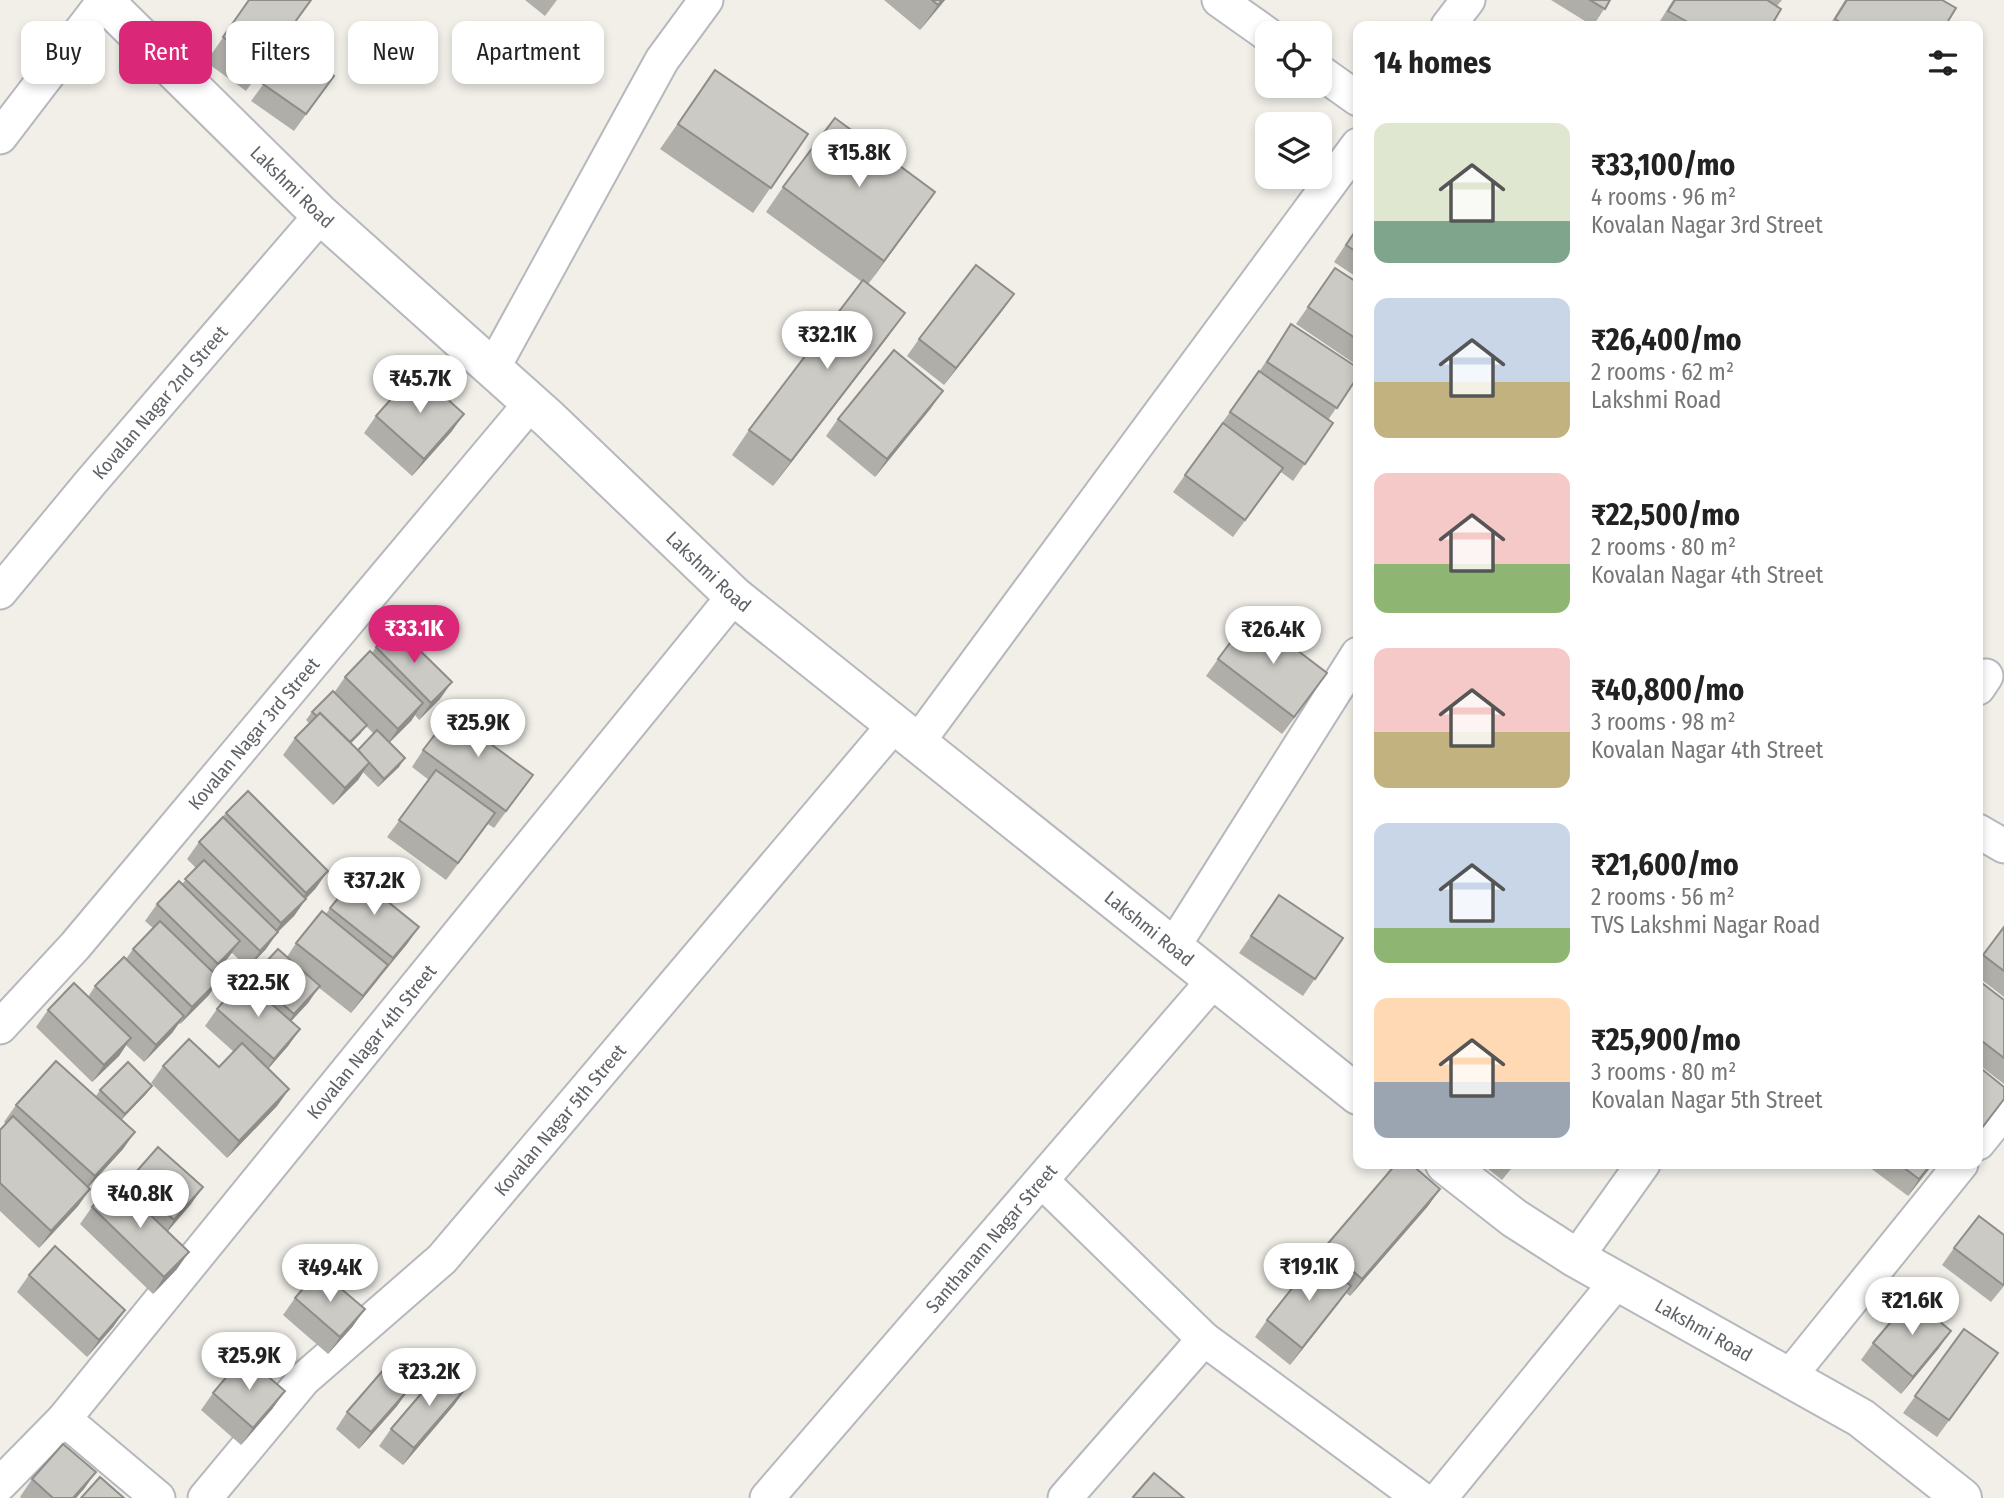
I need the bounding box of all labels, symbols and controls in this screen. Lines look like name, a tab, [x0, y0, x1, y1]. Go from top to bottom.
chip: Buy	[21, 21, 105, 84]
chip: Rent	[119, 21, 212, 84]
chip: Filters	[226, 21, 334, 84]
chip: New	[348, 21, 438, 84]
chip: Apartment	[452, 21, 604, 84]
map controls	[1255, 21, 1332, 189]
button: locate	[1255, 21, 1332, 98]
icon: filters	[1924, 44, 1962, 82]
text: 14 homes	[1374, 45, 1491, 81]
button: layers	[1255, 112, 1332, 189]
pin: ₹15.8K	[802, 130, 916, 189]
text: ₹15.8K	[827, 138, 891, 166]
street label: Lakshmi Road	[246, 141, 339, 233]
text: ₹33,100/mo	[1591, 147, 1735, 183]
icon: home	[1430, 151, 1514, 235]
text: 4 rooms · 96 m²	[1591, 183, 1736, 211]
text: Kovalan Nagar 3rd Street	[1591, 211, 1823, 239]
pin: ₹32.1K	[770, 312, 884, 371]
street label: Kovalan Nagar 2nd Street	[87, 320, 233, 484]
text: ₹32.1K	[798, 320, 856, 348]
text: ₹26,400/mo	[1591, 322, 1742, 358]
icon: home	[1430, 326, 1514, 410]
pin: ₹45.7K	[363, 356, 477, 415]
text: 2 rooms · 62 m²	[1591, 358, 1734, 386]
text: ₹45.7K	[389, 364, 451, 392]
text: Lakshmi Road	[1591, 386, 1721, 414]
text: ₹22,500/mo	[1591, 497, 1740, 533]
icon: home	[1430, 501, 1514, 585]
street label: Lakshmi Road	[662, 526, 756, 617]
text: 2 rooms · 80 m²	[1591, 533, 1736, 561]
text: Kovalan Nagar 4th Street	[1591, 561, 1823, 589]
pin: ₹33.1K	[357, 606, 471, 665]
pin: ₹26.4K	[1216, 606, 1330, 666]
text: ₹33.1K	[384, 614, 444, 642]
text: ₹26.4K	[1241, 615, 1305, 643]
street label: Kovalan Nagar 3rd Street	[183, 652, 324, 814]
text: ₹40,800/mo	[1591, 672, 1744, 708]
icon: home	[1430, 676, 1514, 760]
pin: ₹25.9K	[421, 700, 535, 759]
text: ₹25.9K	[446, 708, 510, 736]
text: 3 rooms · 98 m²	[1591, 708, 1736, 736]
text: Kovalan Nagar 4th Street	[1591, 736, 1823, 764]
text: ₹21,600/mo	[1591, 847, 1739, 883]
icon: home	[1430, 851, 1514, 935]
pin: ₹37.2K	[317, 858, 431, 917]
text: ₹37.2K	[343, 866, 405, 894]
text: 2 rooms · 56 m²	[1591, 883, 1735, 911]
street label: Lakshmi Road	[1100, 886, 1199, 971]
text: TVS Lakshmi Nagar Road	[1591, 911, 1820, 939]
street label: Kovalan Nagar 4th Street	[302, 959, 441, 1123]
pin: ₹22.5K	[201, 960, 315, 1019]
text: ₹22.5K	[227, 968, 289, 996]
text: ₹25,900/mo	[1591, 1022, 1741, 1058]
icon: home	[1430, 1026, 1514, 1110]
street label: Kovalan Nagar 5th Street	[489, 1039, 631, 1200]
text: 3 rooms · 80 m²	[1591, 1058, 1736, 1086]
text: Kovalan Nagar 5th Street	[1591, 1086, 1823, 1114]
street label: Santhanam Nagar Street	[921, 1159, 1062, 1317]
pin: ₹40.8K	[83, 1170, 197, 1230]
text: ₹40.8K	[107, 1179, 173, 1207]
pin: ₹49.4K	[273, 1244, 387, 1304]
pin: ₹19.1K	[1252, 1244, 1366, 1303]
text: ₹19.1K	[1280, 1252, 1338, 1280]
text: ₹49.4K	[298, 1253, 362, 1281]
pin: ₹21.6K	[1855, 1278, 1969, 1337]
text: ₹21.6K	[1881, 1286, 1943, 1314]
street label: Lakshmi Road	[1651, 1293, 1756, 1366]
pin: ₹25.9K	[192, 1332, 306, 1392]
text: ₹25.9K	[217, 1341, 281, 1369]
pin: ₹23.2K	[372, 1348, 486, 1408]
text: ₹23.2K	[398, 1357, 460, 1385]

